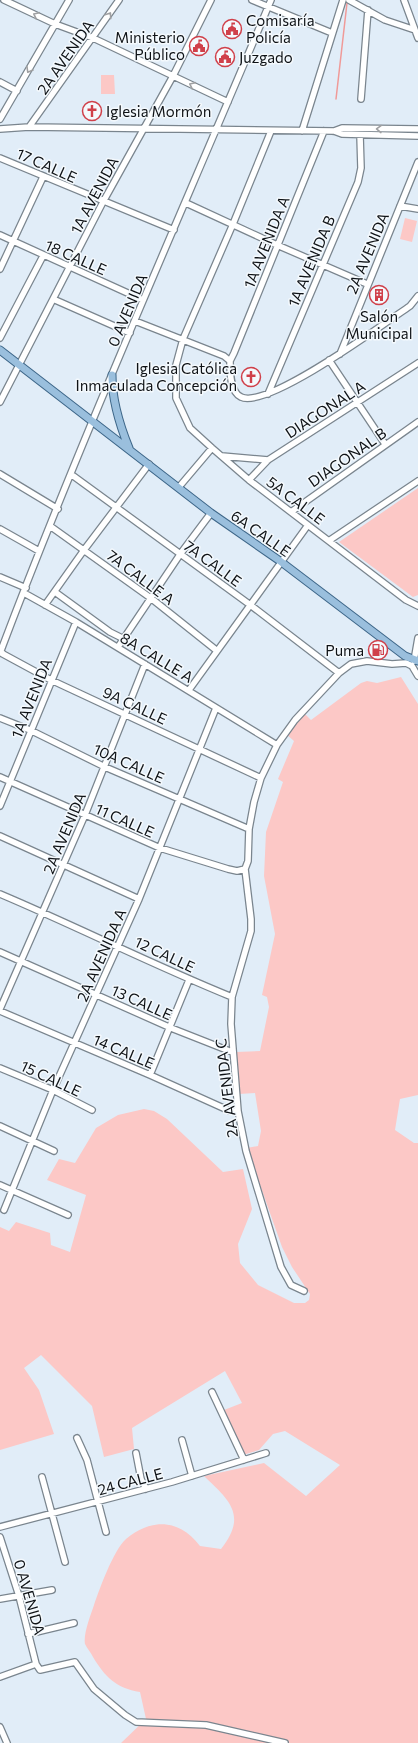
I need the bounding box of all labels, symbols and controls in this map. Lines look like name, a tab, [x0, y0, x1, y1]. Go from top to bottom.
place label: Comisaría Policía	[246, 11, 315, 46]
one-way arrow	[32, 12, 40, 20]
one-way arrow	[104, 12, 111, 19]
street label: 2A AVENIDA	[33, 16, 97, 98]
public building icon: Comisaría Policía	[221, 18, 243, 40]
place label: Ministerio Público	[115, 28, 185, 63]
public building icon: Ministerio Público	[188, 35, 210, 57]
public building icon: Juzgado	[214, 46, 236, 68]
place label: Juzgado	[239, 48, 293, 66]
one-way arrow	[27, 66, 34, 74]
one-way arrow	[189, 82, 196, 90]
church icon: Iglesia Mormón	[81, 100, 103, 122]
place label: Iglesia Mormón	[106, 102, 211, 120]
one-way arrow	[376, 125, 382, 133]
street label: 17 CALLE	[14, 144, 80, 186]
street label: 1A AVENIDA	[66, 153, 122, 237]
street label: 1A AVENIDA A	[239, 193, 293, 291]
street label: 2A AVENIDA	[342, 210, 392, 296]
street label: 1A AVENIDA B	[284, 213, 338, 309]
street label: 18 CALLE	[43, 236, 109, 278]
street label: 0 AVENIDA	[104, 271, 150, 349]
building icon: Salón Municipal	[368, 284, 390, 306]
place label: Salón Municipal	[346, 307, 412, 342]
place label: Iglesia Católica Inmaculada Concepción	[76, 359, 237, 394]
church icon: Iglesia Católica Inmaculada Concepción	[240, 366, 262, 388]
street label: DIAGONAL A	[282, 376, 368, 442]
street label: DIAGONAL B	[304, 423, 390, 491]
street label: 5A CALLE	[263, 472, 329, 528]
street label: 6A CALLE	[228, 506, 294, 560]
street label: 7A CALLE	[181, 536, 245, 590]
street label: 7A CALLE A	[104, 546, 178, 608]
street label: 8A CALLE A	[117, 628, 197, 686]
fuel station icon: Puma	[367, 639, 389, 661]
place label: Puma	[325, 641, 364, 659]
street label: 1A AVENIDA	[7, 655, 55, 741]
street label: 9A CALLE	[100, 682, 170, 728]
street label: 10A CALLE	[91, 739, 167, 787]
street label: 2A AVENIDA	[39, 790, 89, 876]
street label: 11 CALLE	[93, 799, 157, 841]
street label: 2A AVENIDA A	[73, 906, 129, 1004]
street label: 12 CALLE	[132, 932, 198, 976]
street label: 13 CALLE	[109, 981, 175, 1023]
street label: 14 CALLE	[91, 1030, 158, 1072]
street label: 2A AVENIDA C	[211, 1037, 241, 1139]
street label: 15 CALLE	[18, 1056, 84, 1100]
street label: 24 CALLE	[95, 1464, 165, 1498]
street label: 0 AVENIDA	[11, 1557, 49, 1637]

